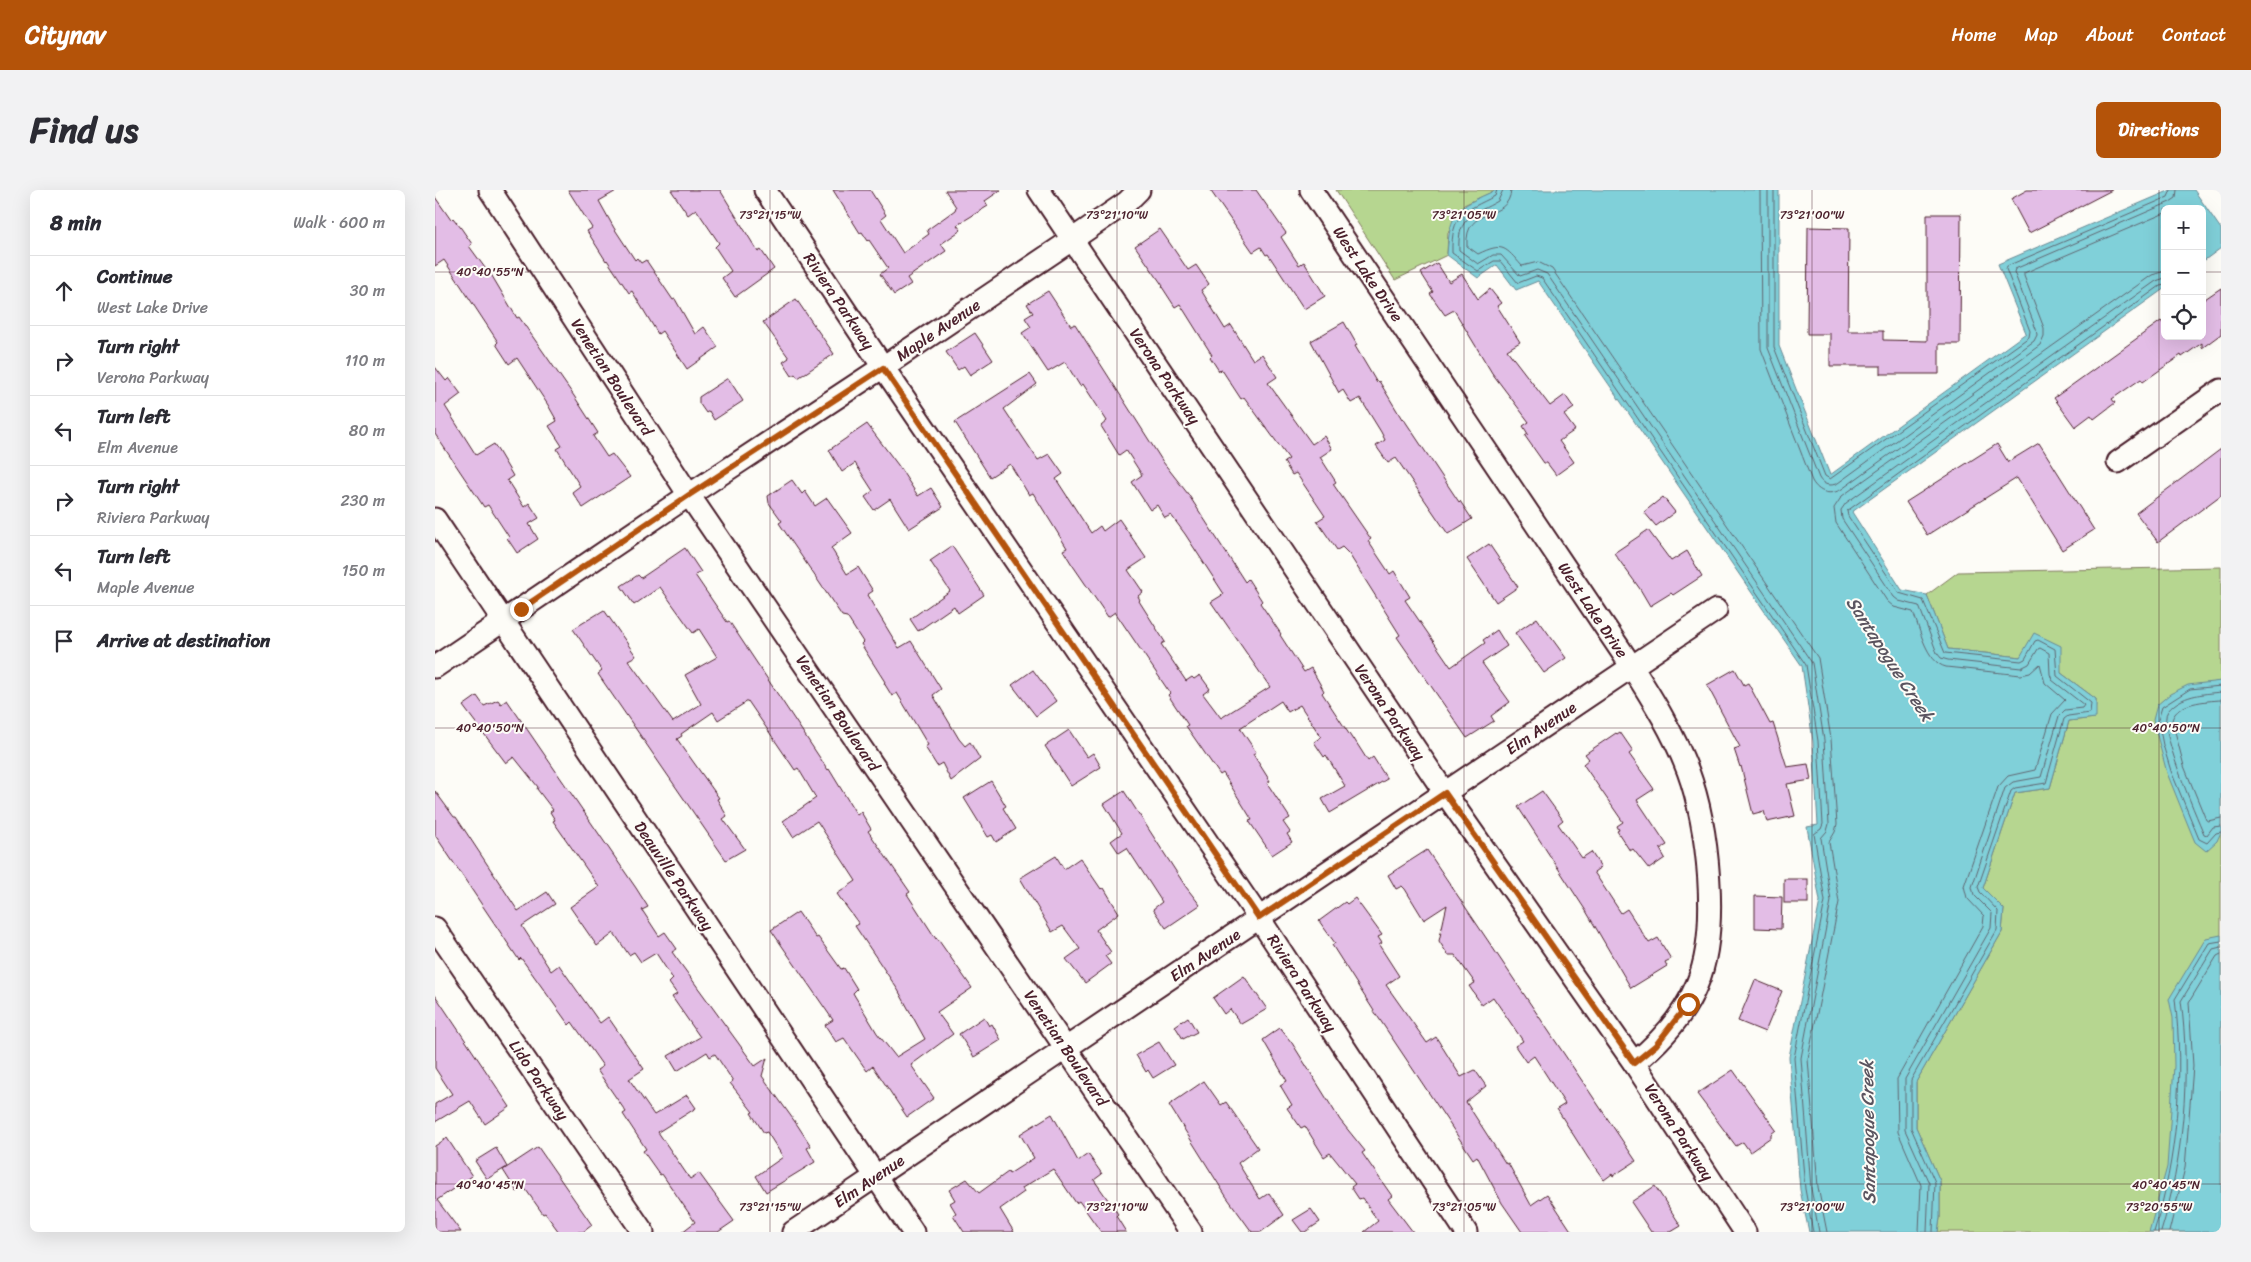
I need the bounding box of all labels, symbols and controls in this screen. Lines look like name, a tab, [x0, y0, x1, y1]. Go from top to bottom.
text: Citynav	[25, 14, 106, 56]
text: Home	[1952, 19, 1997, 51]
text: Map	[2025, 19, 2058, 51]
text: About	[2086, 19, 2134, 51]
text: Contact	[2162, 19, 2226, 51]
text: Find us	[30, 99, 138, 161]
button: Directions	[2096, 102, 2221, 158]
text: 8 min	[50, 204, 101, 242]
text: 73°21'15"W	[739, 204, 802, 226]
text: 73°21'10"W	[1086, 204, 1149, 226]
text: 73°21'05"W	[1432, 204, 1497, 226]
text: 73°21'00"W	[1780, 204, 1845, 226]
map controls	[2161, 205, 2206, 340]
button: +	[2161, 205, 2206, 250]
text: Walk · 600 m	[293, 208, 385, 237]
street label: West Lake Drive	[1325, 220, 1411, 328]
street label: Riviera Parkway	[796, 246, 883, 356]
button: −	[2161, 250, 2206, 295]
text: Continue	[97, 260, 173, 293]
text: 40°40'55"N	[456, 261, 525, 283]
text: 30 m	[350, 276, 385, 305]
icon: ahead	[50, 277, 78, 305]
street label: Maple Avenue	[889, 291, 987, 369]
text: West Lake Drive	[97, 293, 208, 322]
button: locate	[2161, 295, 2206, 340]
street label: Venetian Boulevard	[563, 312, 662, 443]
street label: Verona Parkway	[1122, 321, 1209, 431]
text: Turn right	[97, 330, 179, 363]
text: 110 m	[345, 346, 385, 375]
icon: right	[50, 347, 78, 375]
text: Verona Parkway	[97, 363, 209, 392]
text: Turn left	[97, 400, 170, 433]
text: 80 m	[349, 416, 385, 445]
icon: left	[50, 417, 78, 445]
text: Elm Avenue	[97, 433, 178, 462]
text: Turn right	[97, 470, 179, 503]
text: 230 m	[340, 486, 385, 515]
icon: right	[50, 487, 78, 515]
text: Riviera Parkway	[97, 503, 210, 532]
text: Turn left	[97, 540, 170, 573]
text: 150 m	[342, 556, 385, 585]
street label: West Lake Drive	[1550, 556, 1636, 664]
icon: left	[50, 557, 78, 585]
text: Maple Avenue	[97, 573, 195, 602]
water label: Santapogue Creek	[1837, 590, 1943, 729]
route end	[510, 598, 533, 621]
text: Arrive at destination	[97, 624, 270, 657]
icon: arrive	[50, 627, 78, 655]
street label: Venetian Boulevard	[788, 649, 889, 779]
street label: Verona Parkway	[1347, 657, 1434, 767]
street label: Elm Avenue	[1499, 693, 1583, 763]
text: 40°40'50"N	[456, 717, 525, 739]
text: 40°40'50"N	[2132, 717, 2201, 739]
street label: Deauville Parkway	[626, 815, 722, 938]
street label: Elm Avenue	[1163, 920, 1247, 990]
street label: Riviera Parkway	[1259, 928, 1345, 1039]
street label: Venetian Boulevard	[1016, 984, 1117, 1114]
route start	[1677, 993, 1700, 1016]
street label: Lido Parkway	[501, 1034, 577, 1127]
water label: Santapogue Creek	[1851, 1058, 1885, 1204]
street label: Verona Parkway	[1636, 1077, 1722, 1188]
street label: Elm Avenue	[827, 1146, 911, 1216]
text: 40°40'45"N	[456, 1174, 525, 1196]
text: 40°40'45"N	[2132, 1174, 2201, 1196]
text: 73°21'15"W	[739, 1196, 802, 1218]
text: 73°21'10"W	[1086, 1196, 1149, 1218]
text: 73°21'05"W	[1432, 1196, 1497, 1218]
text: 73°21'00"W	[1780, 1196, 1845, 1218]
text: 73°20'55"W	[2126, 1196, 2193, 1218]

